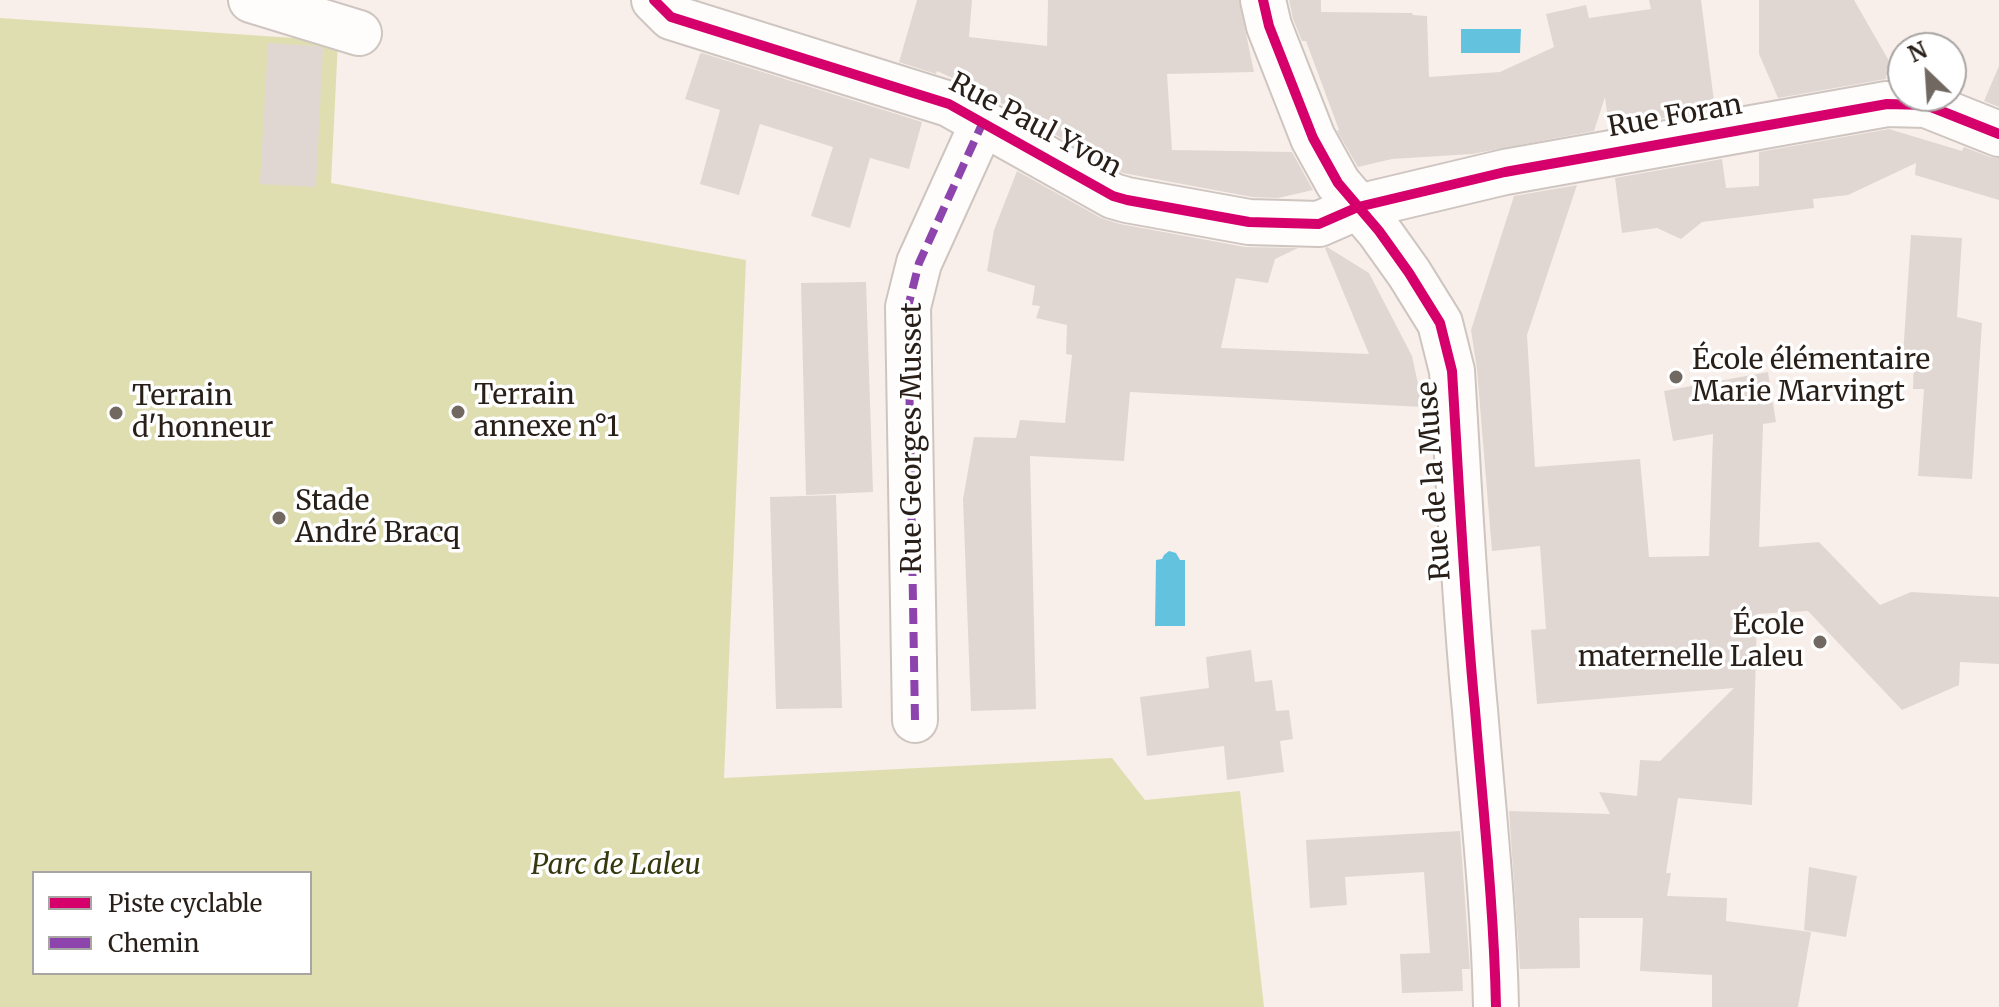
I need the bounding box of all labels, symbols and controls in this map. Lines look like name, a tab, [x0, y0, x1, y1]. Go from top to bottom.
north arrow	[1887, 32, 1967, 112]
text: N	[1904, 36, 1931, 68]
street label: Rue Paul Yvon	[943, 66, 1127, 186]
street label: Rue Foran	[1605, 89, 1745, 145]
street label: Rue Georges Musset	[896, 302, 930, 574]
place label: École élémentaire Marie Marvingt	[1692, 344, 1930, 410]
marker: École élémentaire Marie Marvingt	[1667, 368, 1685, 386]
place label: Terrain annexe n°1	[474, 379, 619, 445]
place label: Terrain d'honneur	[132, 380, 273, 446]
street label: Rue de la Muse	[1411, 380, 1459, 582]
marker: Terrain annexe n°1	[449, 403, 467, 421]
marker: Terrain d'honneur	[107, 404, 125, 422]
place label: Stade André Bracq	[295, 485, 460, 551]
marker: Stade André Bracq	[270, 509, 288, 527]
place label: École maternelle Laleu	[1578, 609, 1804, 675]
marker: École maternelle Laleu	[1811, 633, 1829, 651]
park label: Parc de Laleu	[531, 849, 701, 883]
legend	[32, 871, 312, 975]
text: Piste cyclable	[108, 888, 262, 919]
text: Chemin	[108, 928, 199, 959]

